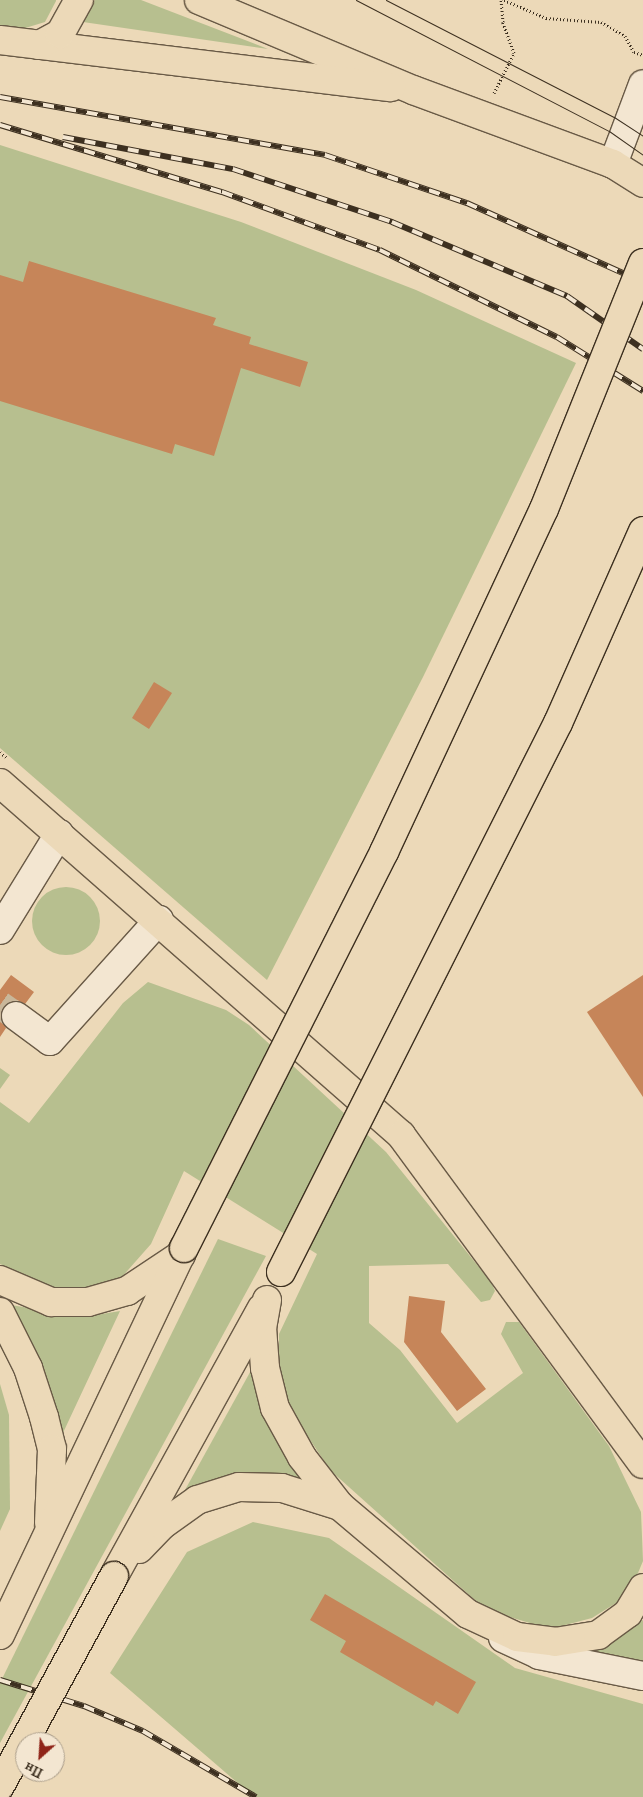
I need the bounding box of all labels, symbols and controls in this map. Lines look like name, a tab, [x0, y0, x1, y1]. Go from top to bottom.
north arrow	[15, 1732, 65, 1782]
text: Пн	[21, 1757, 46, 1783]

